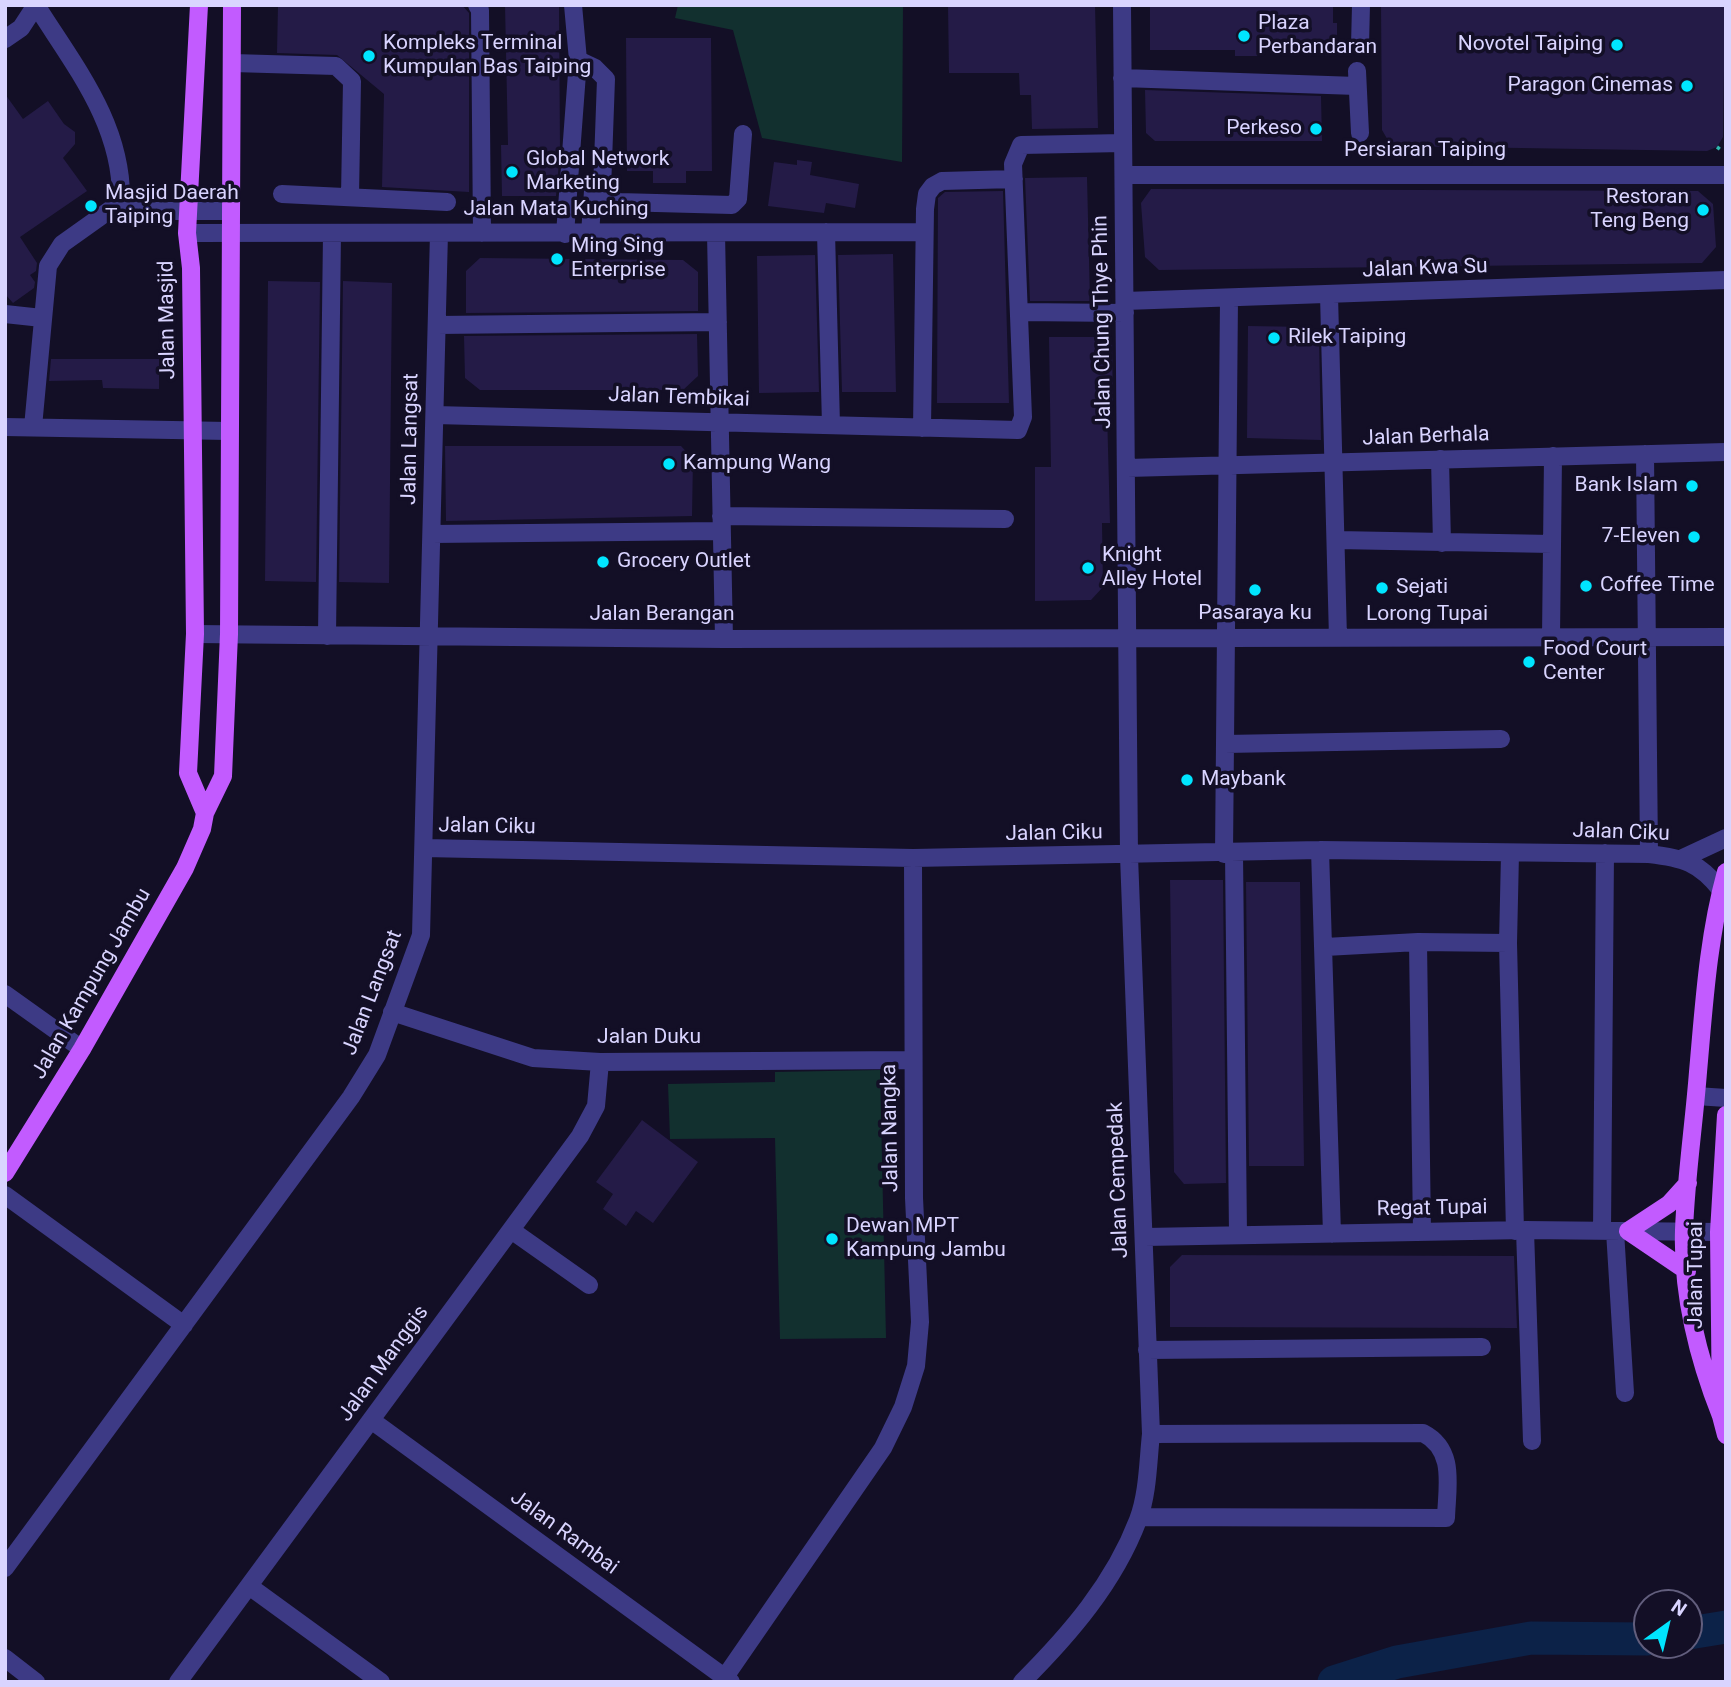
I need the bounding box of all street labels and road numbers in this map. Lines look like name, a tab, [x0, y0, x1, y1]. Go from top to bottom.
street label: Persiaran Taiping	[1344, 138, 1506, 164]
street label: Jalan Mata Kuching	[463, 197, 649, 223]
street label: Jalan Chung Thye Phin	[1089, 215, 1117, 429]
street label: Jalan Kwa Su	[1362, 254, 1488, 284]
street label: Jalan Masjid	[154, 260, 182, 380]
street label: Jalan Langsat	[397, 373, 425, 505]
street label: Jalan Tembikai	[608, 383, 750, 413]
street label: Jalan Berhala	[1362, 422, 1490, 452]
street label: Jalan Berangan	[589, 602, 735, 628]
street label: Lorong Tupai	[1366, 602, 1488, 628]
street label: Jalan Ciku	[438, 814, 536, 840]
street label: Jalan Ciku	[1572, 819, 1670, 847]
street label: Jalan Ciku	[1005, 821, 1103, 847]
street label: Jalan Kampung Jambu	[27, 884, 157, 1084]
street label: Jalan Langsat	[338, 927, 408, 1059]
street label: Jalan Duku	[597, 1025, 701, 1051]
street label: Jalan Nangka	[877, 1064, 905, 1192]
street label: Jalan Cempedak	[1104, 1101, 1134, 1259]
street label: Regat Tupai	[1376, 1195, 1488, 1223]
street label: Jalan Tupai	[1684, 1221, 1710, 1329]
street label: Jalan Manggis	[333, 1301, 435, 1427]
street label: Jalan Rambai	[505, 1485, 623, 1581]

